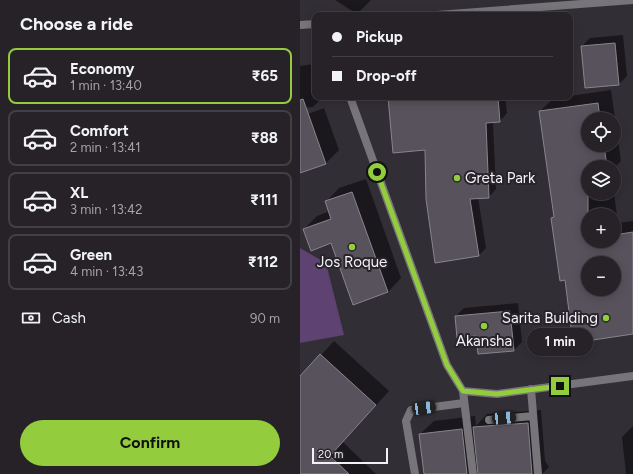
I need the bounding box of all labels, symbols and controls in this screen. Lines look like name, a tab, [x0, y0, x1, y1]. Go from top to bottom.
text: Choose a ride	[20, 13, 133, 35]
text: Pickup	[356, 28, 403, 46]
icon: car	[22, 58, 58, 94]
text: Economy	[70, 60, 135, 78]
text: ₹65	[252, 67, 278, 85]
text: Drop-off	[356, 67, 417, 85]
text: 1 min · 13:40	[70, 78, 142, 93]
map controls	[581, 112, 621, 296]
button: locate	[581, 112, 621, 152]
icon: car	[22, 120, 58, 156]
text: Comfort	[70, 122, 129, 140]
text: ₹88	[251, 129, 278, 147]
text: 2 min · 13:41	[70, 140, 141, 155]
button: layers	[581, 160, 621, 200]
route start	[368, 163, 386, 181]
place label: Greta Park	[465, 169, 536, 187]
marker: Greta Park	[452, 173, 462, 183]
icon: car	[22, 182, 58, 218]
text: XL	[70, 184, 88, 202]
text: ₹111	[250, 191, 278, 209]
text: 3 min · 13:42	[70, 202, 142, 217]
button: +	[581, 208, 621, 248]
marker: Jos Roque	[347, 242, 357, 252]
icon: car	[22, 244, 58, 280]
text: Green	[70, 246, 112, 264]
text: ₹112	[248, 253, 278, 271]
place label: Jos Roque	[317, 253, 387, 271]
button: −	[581, 256, 621, 296]
text: 4 min · 13:43	[70, 264, 143, 279]
icon: cash	[20, 307, 42, 329]
text: Cash	[52, 309, 86, 327]
place label: Sarita Building	[502, 309, 598, 327]
text: 90 m	[250, 311, 280, 326]
marker: Sarita Building	[601, 313, 611, 323]
marker: Akansha	[479, 321, 489, 331]
callout: 1 min	[527, 328, 593, 356]
place label: Akansha	[456, 332, 512, 350]
text: 1 min	[545, 334, 575, 349]
route end	[551, 377, 569, 395]
car	[411, 401, 437, 415]
car	[492, 411, 516, 425]
button: Confirm	[20, 420, 280, 466]
scale bar	[312, 446, 388, 465]
text: 20 m	[318, 448, 343, 461]

